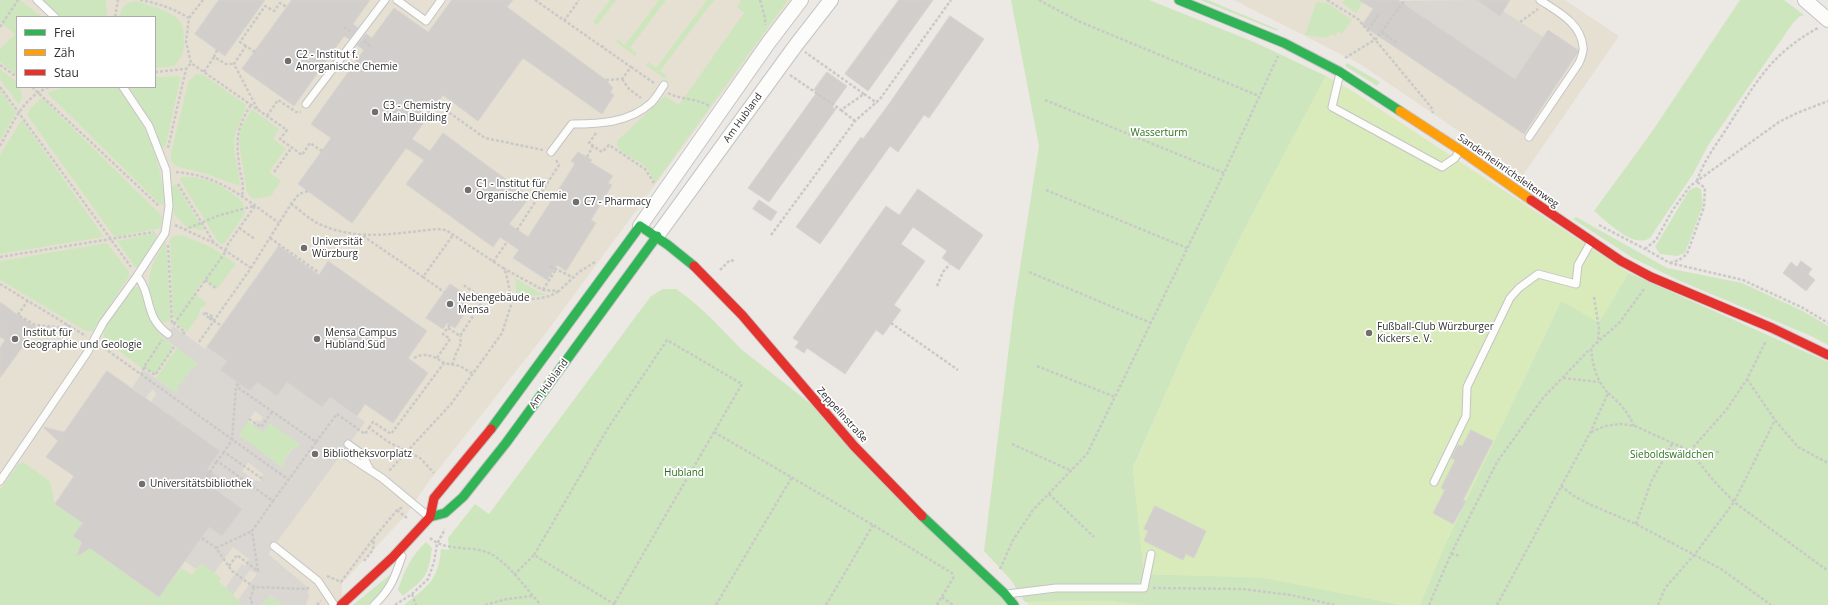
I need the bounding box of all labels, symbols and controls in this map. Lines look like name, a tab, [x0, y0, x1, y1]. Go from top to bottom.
legend	[16, 16, 156, 88]
text: Frei	[54, 24, 75, 41]
text: Zäh	[54, 44, 75, 61]
place label: C2 - Institut f. Anorganische Chemie	[296, 49, 398, 72]
marker: C2 - Institut f. Anorganische Chemie	[283, 56, 293, 66]
text: Stau	[54, 64, 79, 81]
street label: Am Hubland	[721, 91, 765, 145]
place label: C3 - Chemistry Main Building	[383, 100, 451, 124]
marker: C3 - Chemistry Main Building	[370, 107, 380, 117]
park label: Wasserturm	[1130, 127, 1188, 139]
street label: Sanderheinrichsleitenweg	[1455, 132, 1561, 210]
place label: C1 - Institut für Organische Chemie	[476, 178, 567, 202]
marker: C1 - Institut für Organische Chemie	[463, 185, 473, 195]
place label: C7 - Pharmacy	[584, 196, 651, 208]
marker: C7 - Pharmacy	[571, 197, 581, 207]
place label: Universität Würzburg	[312, 236, 363, 260]
marker: Universität Würzburg	[299, 243, 309, 253]
place label: Nebengebäude Mensa	[458, 292, 530, 316]
marker: Nebengebäude Mensa	[445, 299, 455, 309]
place label: Fußball-Club Würzburger Kickers e. V.	[1377, 321, 1494, 344]
place label: Institut für Geographie und Geologie	[23, 327, 142, 350]
place label: Mensa Campus Hubland Süd	[325, 327, 397, 350]
marker: Fußball-Club Würzburger Kickers e. V.	[1364, 328, 1374, 338]
marker: Institut für Geographie und Geologie	[10, 334, 20, 344]
marker: Mensa Campus Hubland Süd	[312, 334, 322, 344]
street label: Am Hubland	[527, 357, 571, 411]
street label: Zeppelinstraße	[814, 385, 870, 445]
place label: Bibliotheksvorplatz	[323, 448, 412, 460]
marker: Bibliotheksvorplatz	[310, 449, 320, 459]
park label: Sieboldswäldchen	[1630, 449, 1714, 461]
park label: Hubland	[664, 467, 704, 479]
place label: Universitätsbibliothek	[150, 478, 252, 490]
marker: Universitätsbibliothek	[137, 479, 147, 489]

